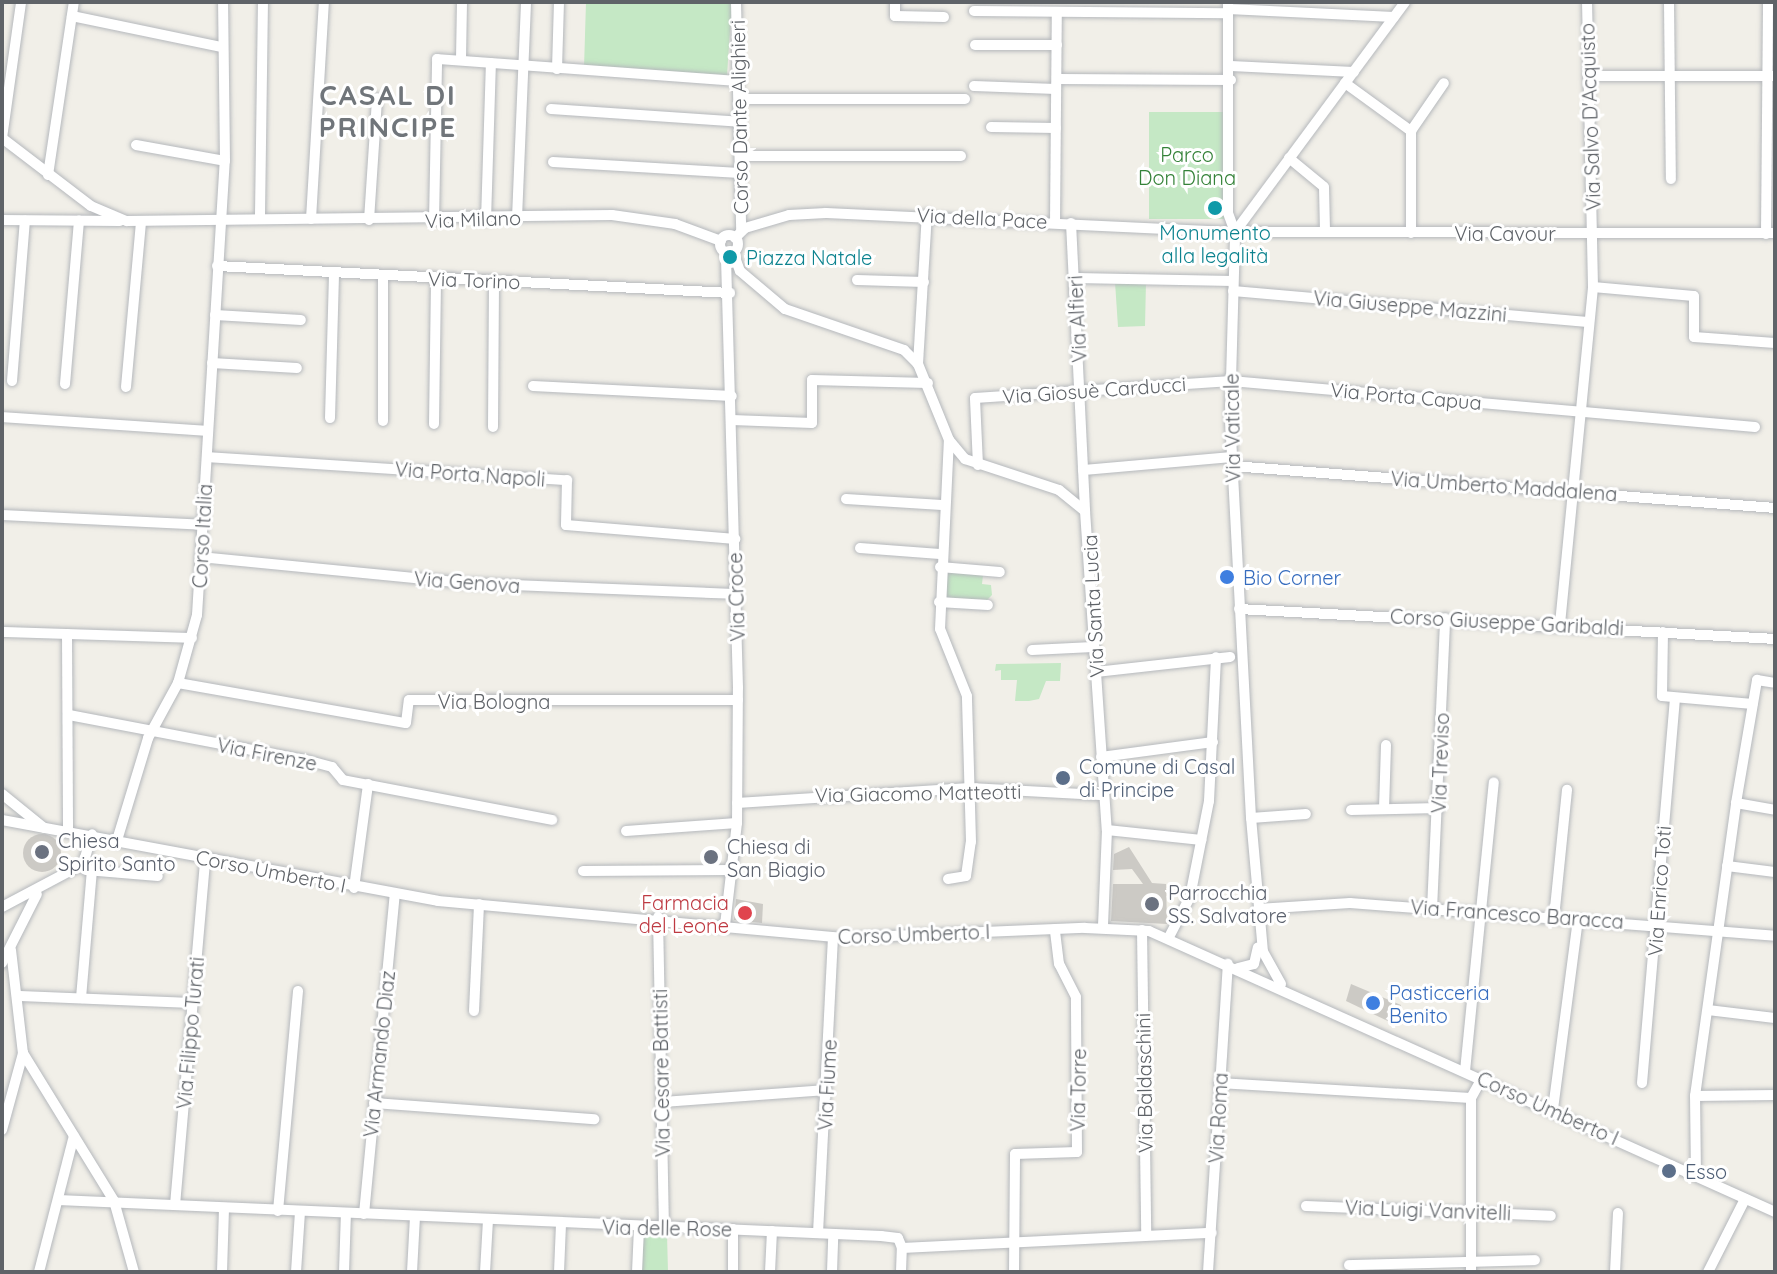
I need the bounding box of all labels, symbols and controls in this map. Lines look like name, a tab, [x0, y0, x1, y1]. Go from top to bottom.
street label: Corso Dante Alighieri	[725, 20, 753, 214]
street label: Via Salvo D'Acquisto	[1575, 23, 1605, 211]
district label: CASAL DI PRINCIPE	[319, 78, 457, 144]
park label: Parco Don Diana	[1138, 142, 1236, 189]
marker: Monumento alla legalità	[1206, 199, 1224, 217]
street label: Via della Pace	[916, 203, 1048, 233]
street label: Via Milano	[424, 205, 522, 233]
place label: Monumento alla legalità	[1159, 220, 1271, 267]
street label: Via Cavour	[1454, 221, 1556, 245]
place label: Piazza Natale	[746, 245, 872, 269]
marker: Piazza Natale	[721, 248, 739, 266]
street label: Via Torino	[427, 266, 521, 294]
street label: Via Alfieri	[1063, 275, 1091, 363]
street label: Via Giuseppe Mazzini	[1312, 286, 1508, 326]
street label: Via Giosuè Carducci	[1001, 372, 1187, 408]
street label: Via Vaticale	[1219, 373, 1245, 483]
street label: Via Porta Capua	[1329, 377, 1483, 415]
street label: Via Porta Napoli	[394, 457, 546, 491]
street label: Via Umberto Maddalena	[1390, 466, 1618, 506]
street label: Corso Italia	[187, 483, 217, 589]
street label: Via Santa Lucia	[1077, 534, 1109, 678]
street label: Via Croce	[722, 552, 750, 642]
place label: Bio Corner	[1243, 565, 1341, 589]
street label: Via Genova	[413, 566, 521, 598]
marker: Bio Corner	[1218, 568, 1236, 586]
street label: Corso Giuseppe Garibaldi	[1389, 604, 1625, 640]
street label: Via Bologna	[438, 689, 550, 713]
street label: Via Treviso	[1426, 712, 1454, 814]
street label: Via Firenze	[215, 733, 319, 775]
place label: Comune di Casal di Principe	[1079, 754, 1235, 801]
marker: Comune di Casal di Principe	[1054, 769, 1072, 787]
street label: Via Giacomo Matteotti	[814, 779, 1022, 807]
street label: Via Enrico Toti	[1642, 825, 1676, 957]
place label: Chiesa Spirito Santo	[58, 828, 176, 875]
place label: Chiesa di San Biagio	[727, 834, 826, 881]
marker: Chiesa Spirito Santo	[33, 843, 51, 861]
street label: Corso Umberto I	[194, 845, 348, 897]
marker: Chiesa di San Biagio	[702, 848, 720, 866]
place label: Parrocchia SS. Salvatore	[1168, 880, 1287, 927]
place label: Farmacia del Leone	[639, 890, 729, 937]
marker: Parrocchia SS. Salvatore	[1143, 895, 1161, 913]
street label: Via Francesco Baracca	[1409, 895, 1625, 933]
marker: Farmacia del Leone	[736, 904, 754, 922]
street label: Corso Umberto I	[837, 919, 991, 949]
street label: Via Filippo Turati	[171, 956, 209, 1110]
street label: Via Armando Diaz	[358, 969, 400, 1139]
place label: Pasticceria Benito	[1389, 980, 1489, 1027]
street label: Via Cesare Battisti	[648, 988, 674, 1158]
marker: Pasticceria Benito	[1364, 994, 1382, 1012]
street label: Via Baldaschini	[1131, 1013, 1157, 1153]
street label: Via Fiume	[813, 1039, 841, 1131]
street label: Via Torre	[1065, 1048, 1091, 1132]
street label: Corso Umberto I	[1473, 1066, 1623, 1150]
street label: Via Roma	[1204, 1072, 1232, 1164]
place label: Esso	[1685, 1159, 1727, 1183]
marker: Esso	[1660, 1162, 1678, 1180]
street label: Via Luigi Vanvitelli	[1344, 1195, 1512, 1225]
street label: Via delle Rose	[602, 1215, 732, 1241]

